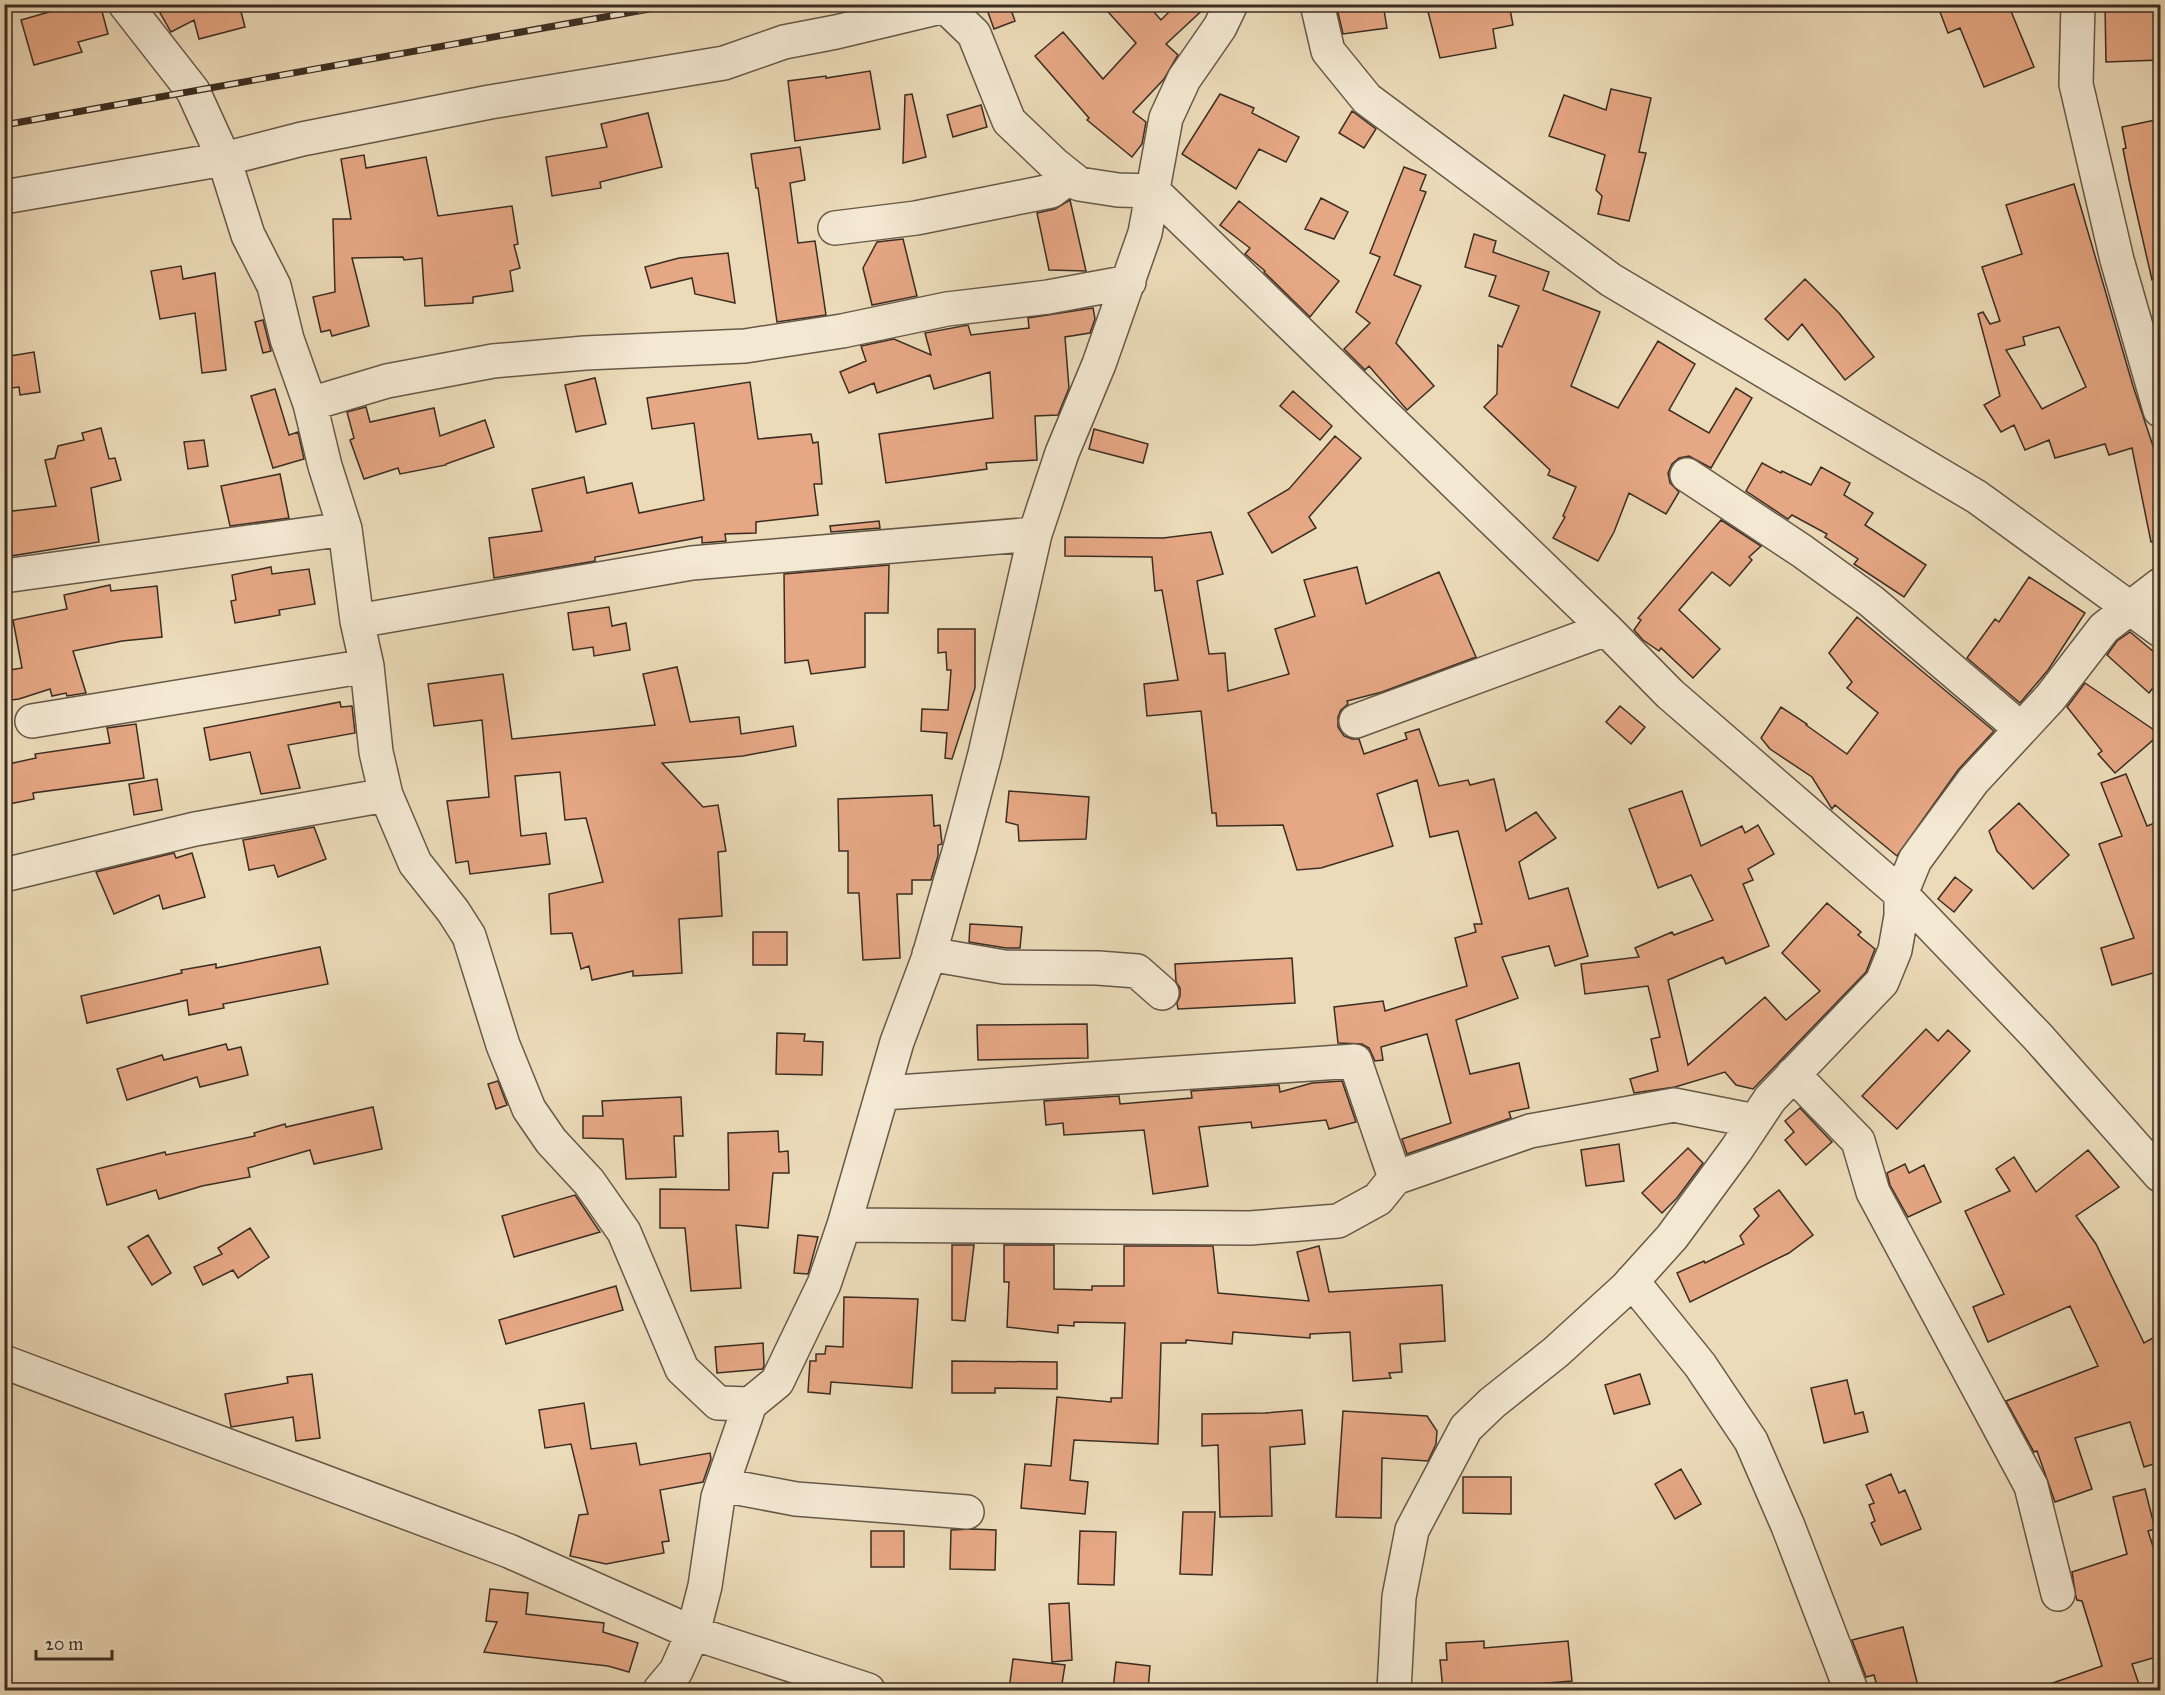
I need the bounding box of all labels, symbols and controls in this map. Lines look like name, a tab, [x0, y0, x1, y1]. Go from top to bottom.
scale bar	[36, 1623, 112, 1661]
text: 20 m	[45, 1633, 83, 1655]

